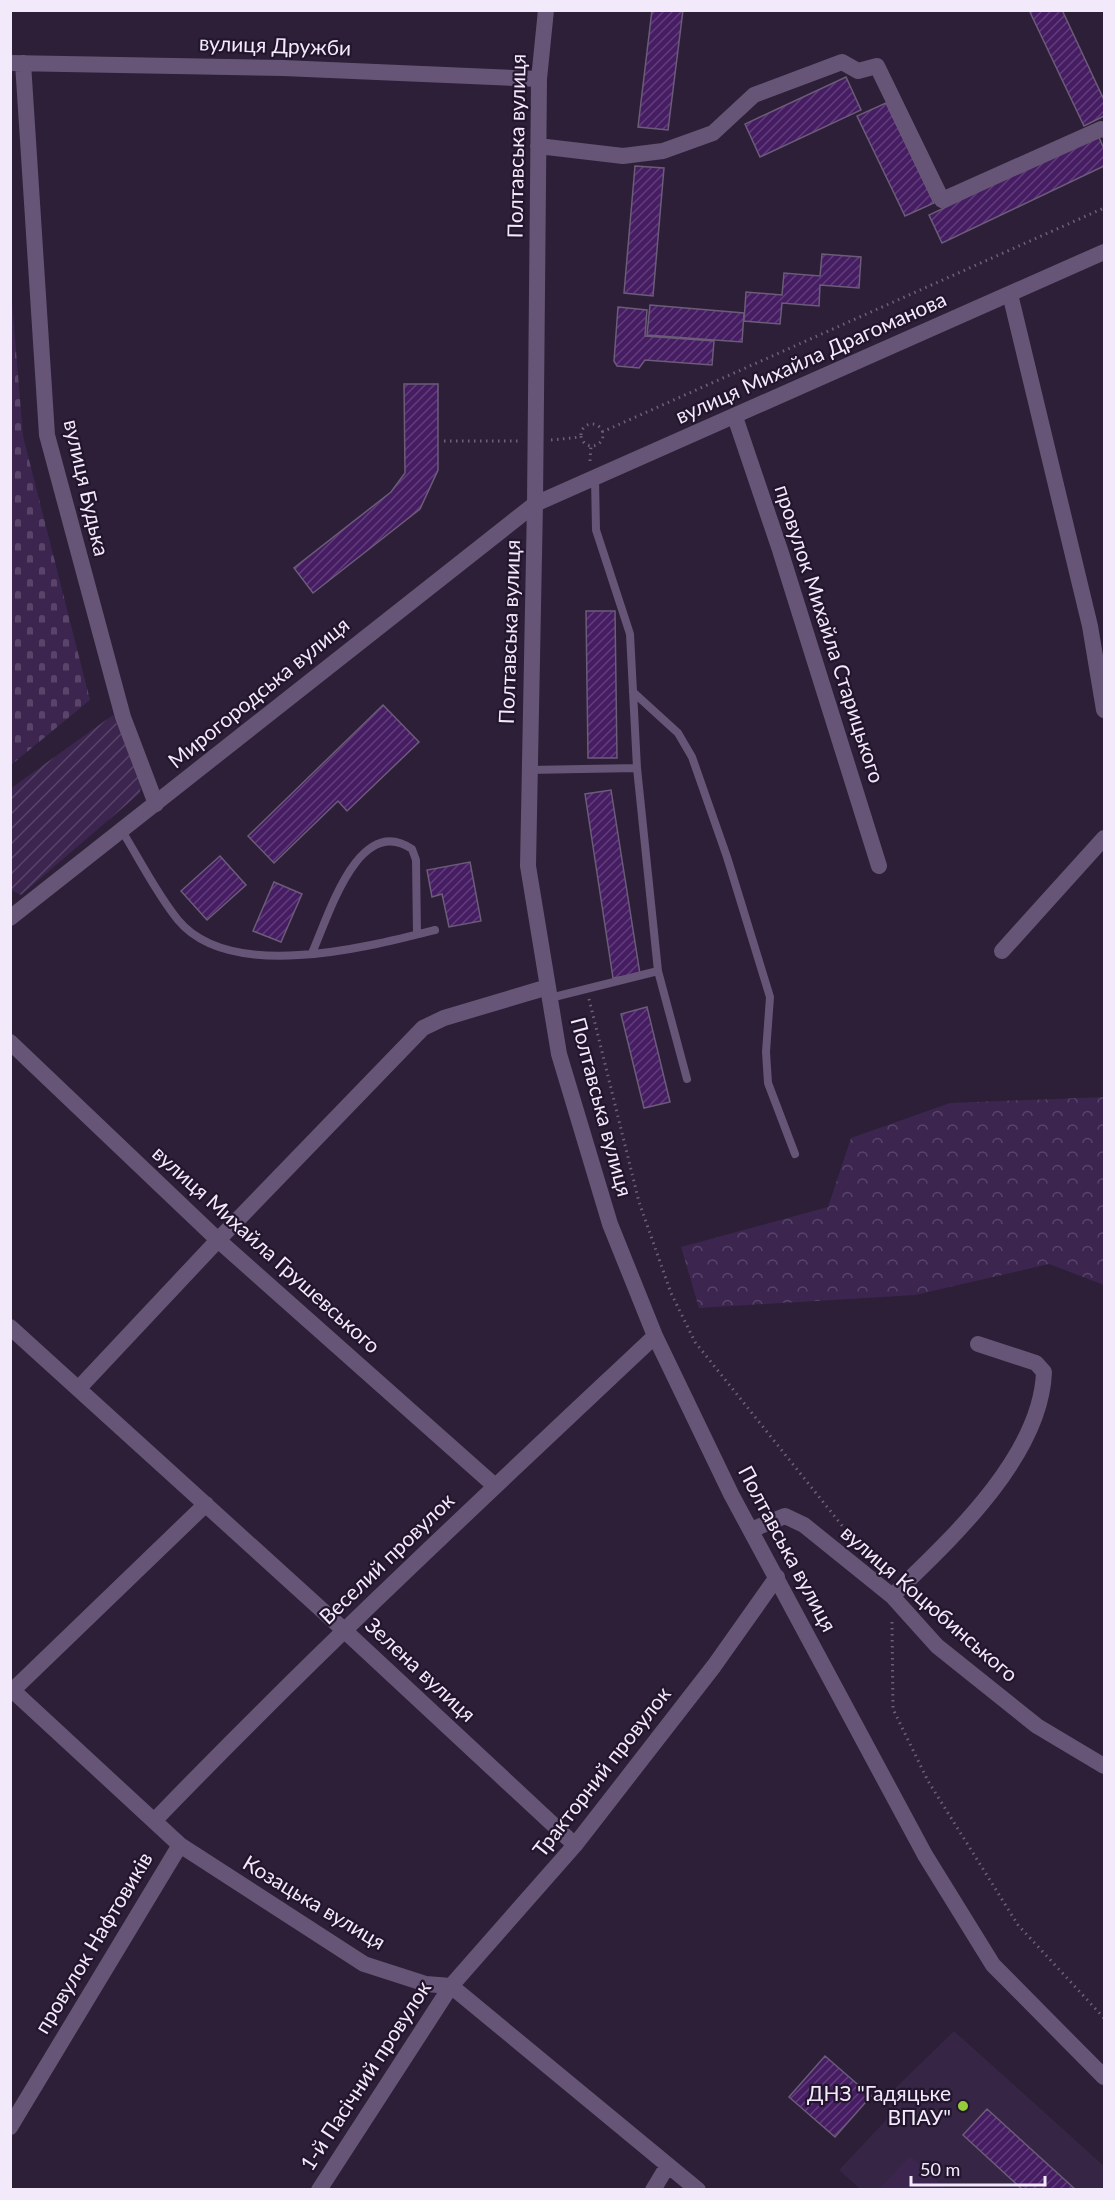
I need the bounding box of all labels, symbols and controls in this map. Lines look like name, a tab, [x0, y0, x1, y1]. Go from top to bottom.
street label: вулиця Дружби	[199, 29, 352, 60]
street label: Полтавська вулиця	[501, 53, 530, 238]
street label: вулиця Михайла Драгоманова	[671, 285, 950, 428]
street label: вулиця Будька	[60, 417, 115, 558]
street label: провулок Михайла Старицького	[770, 481, 891, 786]
street label: Полтавська вулиця	[493, 539, 524, 725]
street label: Мирогородська вулиця	[163, 611, 354, 772]
street label: Полтавська вулиця	[566, 1014, 638, 1199]
street label: вулиця Михайла Грушевського	[148, 1140, 386, 1358]
street label: Полтавська вулиця	[734, 1461, 843, 1636]
street label: Веселий провулок	[313, 1487, 459, 1629]
street label: вулиця Коцюбинського	[837, 1519, 1023, 1686]
street label: Зелена вулиця	[361, 1612, 481, 1726]
street label: Тракторний провулок	[527, 1681, 675, 1861]
street label: провулок Нафтовиків	[29, 1847, 157, 2038]
street label: Козацька вулиця	[239, 1849, 391, 1954]
street label: 1-й Пасічний провулок	[294, 1976, 435, 2175]
place label: ДНЗ "Гадяцьке ВПАУ"	[807, 2080, 951, 2129]
marker: ДНЗ "Гадяцьке ВПАУ"	[956, 2099, 970, 2113]
scale bar	[911, 2149, 1044, 2187]
text: 50 m	[920, 2158, 960, 2180]

